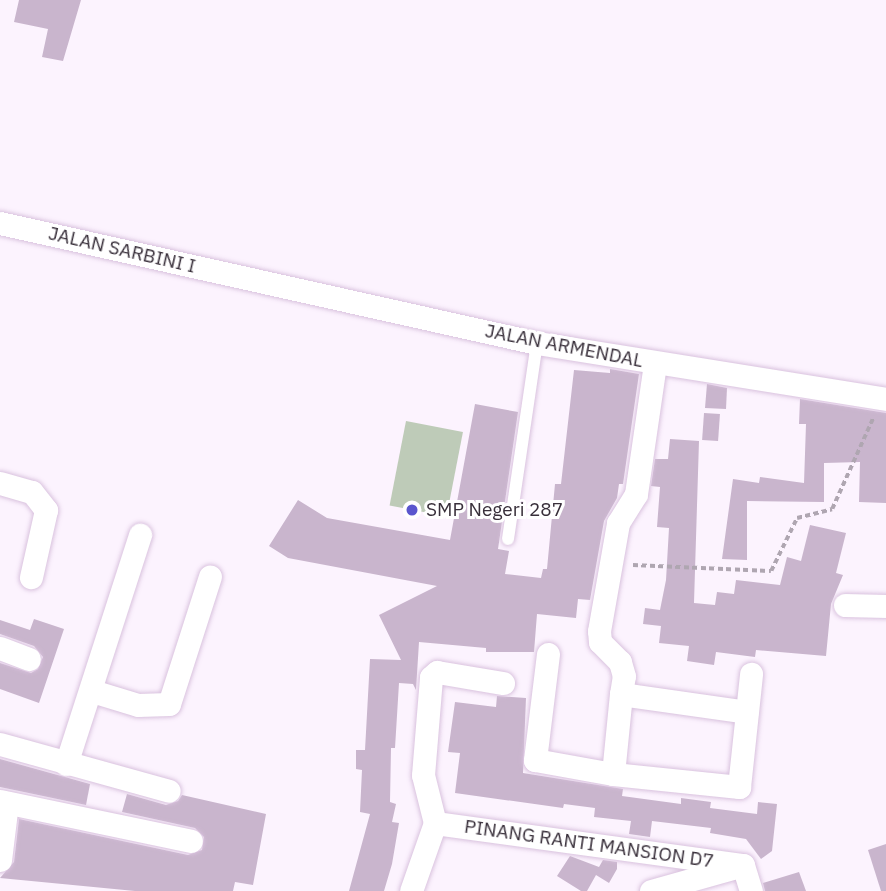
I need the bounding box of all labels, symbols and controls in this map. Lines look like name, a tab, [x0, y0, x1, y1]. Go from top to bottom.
street label: JALAN SARBINI I	[46, 222, 198, 278]
street label: JALAN ARMENDAL	[483, 320, 645, 372]
place label: SMP Negeri 287	[426, 499, 563, 521]
marker: SMP Negeri 287	[404, 502, 420, 518]
street label: PINANG RANTI MANSION D7	[463, 815, 715, 873]

